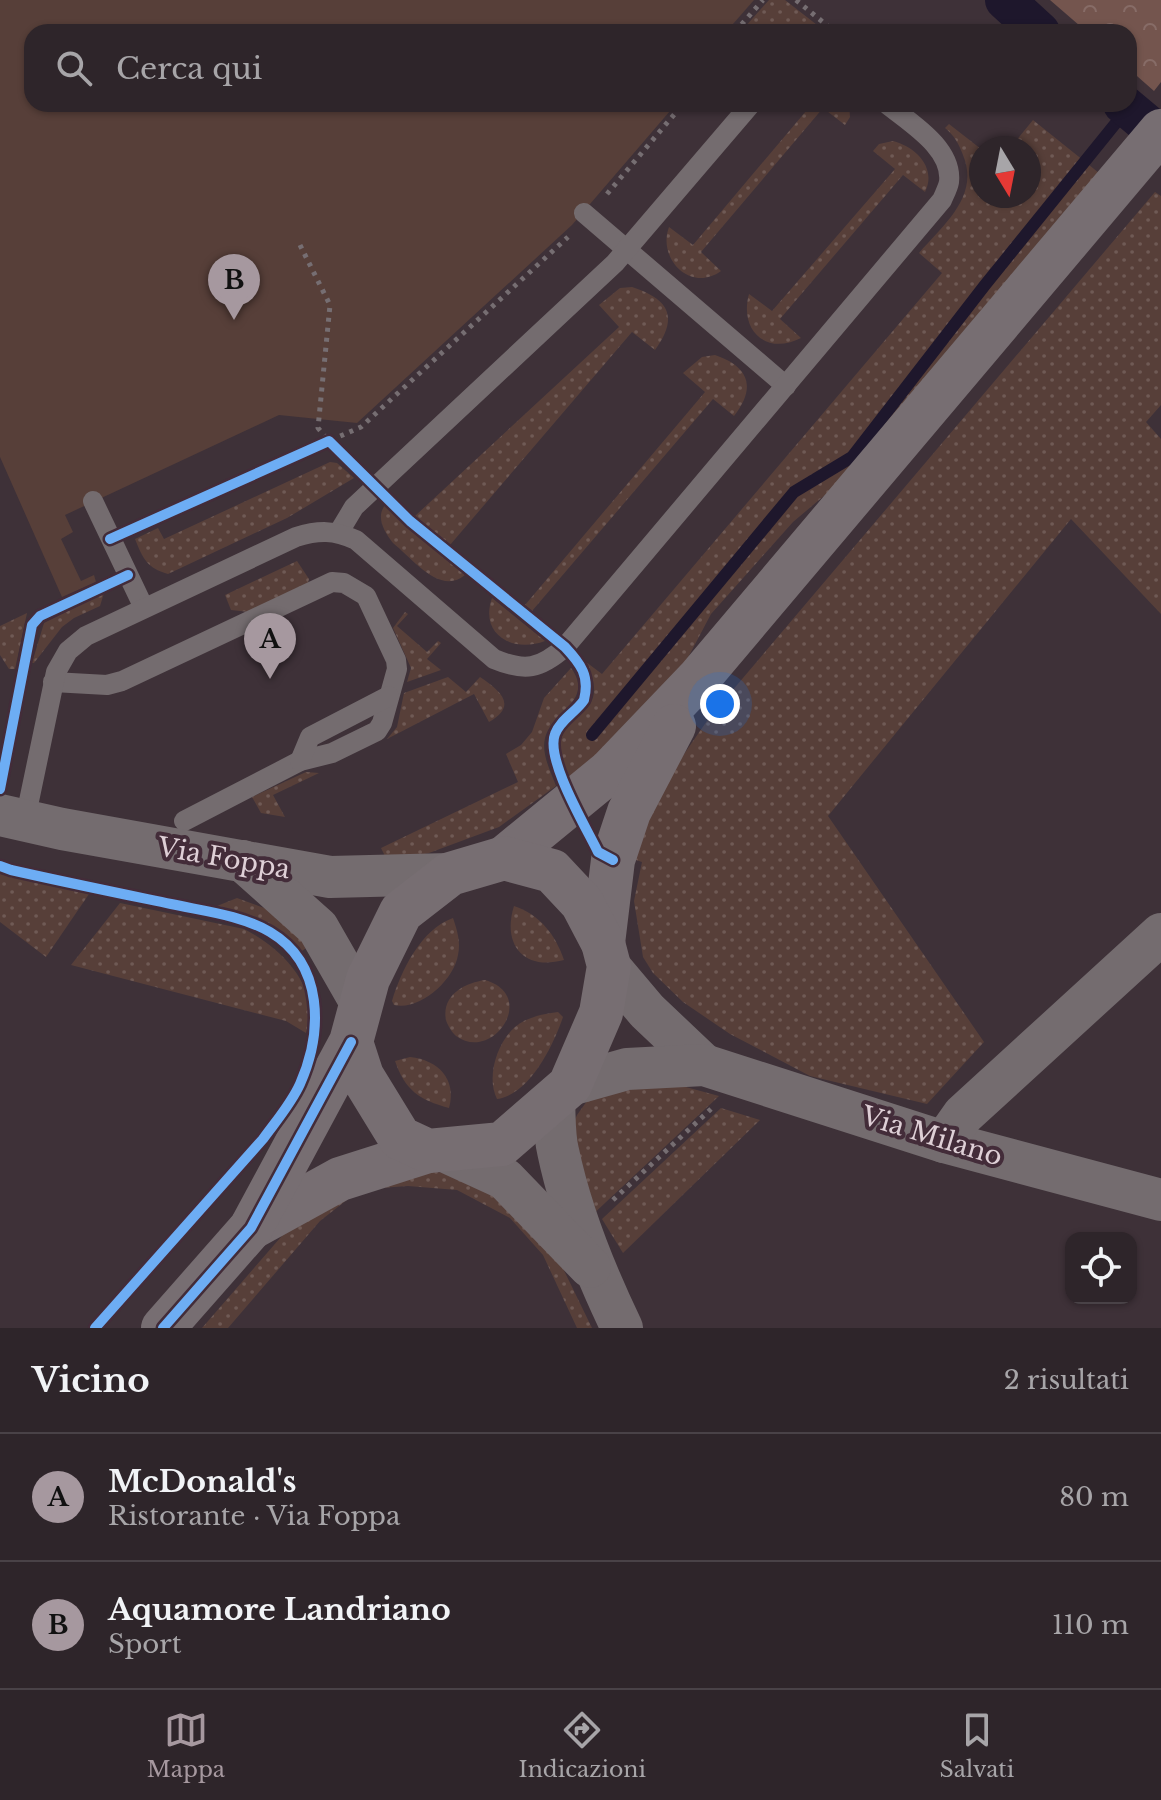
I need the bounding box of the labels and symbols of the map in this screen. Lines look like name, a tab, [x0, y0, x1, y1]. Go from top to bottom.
north arrow	[969, 136, 1041, 208]
pin: B	[208, 254, 260, 320]
pin: A	[244, 613, 296, 679]
your location	[700, 684, 740, 724]
street label: Via Foppa	[154, 830, 293, 885]
street label: Via Milano	[857, 1099, 1006, 1173]

